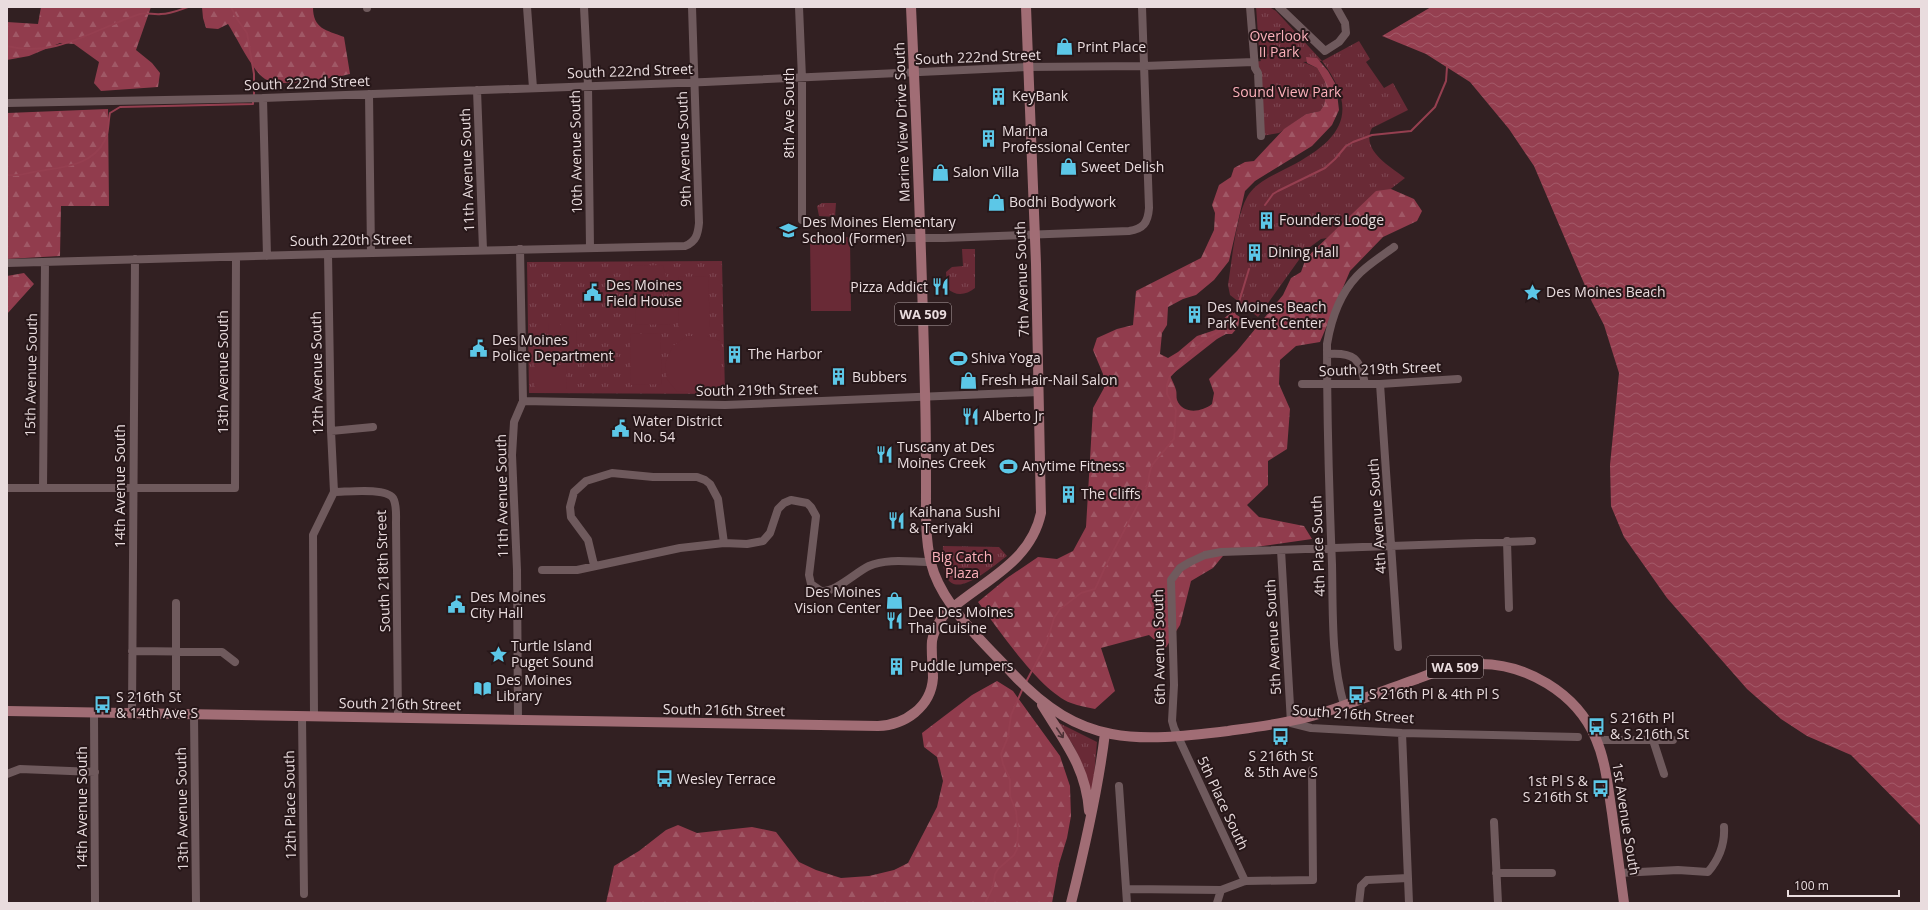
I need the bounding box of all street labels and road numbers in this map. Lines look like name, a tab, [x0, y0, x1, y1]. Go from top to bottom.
street label: Marine View Drive South	[889, 42, 914, 202]
street label: South 222nd Street	[915, 45, 1041, 68]
street label: South 222nd Street	[567, 59, 693, 82]
street label: 8th Ave South	[779, 68, 798, 158]
street label: South 222nd Street	[244, 71, 370, 94]
street label: 10th Avenue South	[565, 90, 586, 214]
street label: 9th Avenue South	[672, 91, 695, 207]
street label: 11th Avenue South	[455, 108, 478, 232]
street label: 7th Avenue South	[1010, 221, 1033, 337]
street label: South 220th Street	[290, 229, 412, 250]
road number: WA 509	[895, 303, 951, 325]
street label: 13th Avenue South	[213, 310, 232, 434]
street label: 12th Avenue South	[306, 311, 327, 435]
street label: 15th Avenue South	[20, 313, 41, 437]
street label: South 219th Street	[1319, 357, 1441, 380]
street label: South 219th Street	[696, 379, 818, 400]
street label: 14th Avenue South	[110, 424, 129, 548]
street label: 11th Avenue South	[491, 434, 512, 558]
street label: 4th Avenue South	[1363, 458, 1390, 574]
street label: 4th Place South	[1306, 495, 1329, 597]
street label: South 218th Street	[371, 510, 394, 632]
street label: 5th Avenue South	[1260, 579, 1285, 695]
street label: 6th Avenue South	[1148, 589, 1169, 705]
road number: WA 509	[1427, 656, 1483, 678]
street label: South 216th Street	[339, 693, 461, 714]
street label: South 216th Street	[663, 699, 785, 720]
street label: South 216th Street	[1291, 700, 1415, 727]
street label: 14th Avenue South	[72, 746, 91, 870]
street label: 13th Avenue South	[171, 747, 192, 871]
street label: 12th Place South	[279, 750, 300, 860]
street label: 5th Place South	[1193, 753, 1253, 853]
street label: 1st Avenue South	[1608, 761, 1645, 877]

